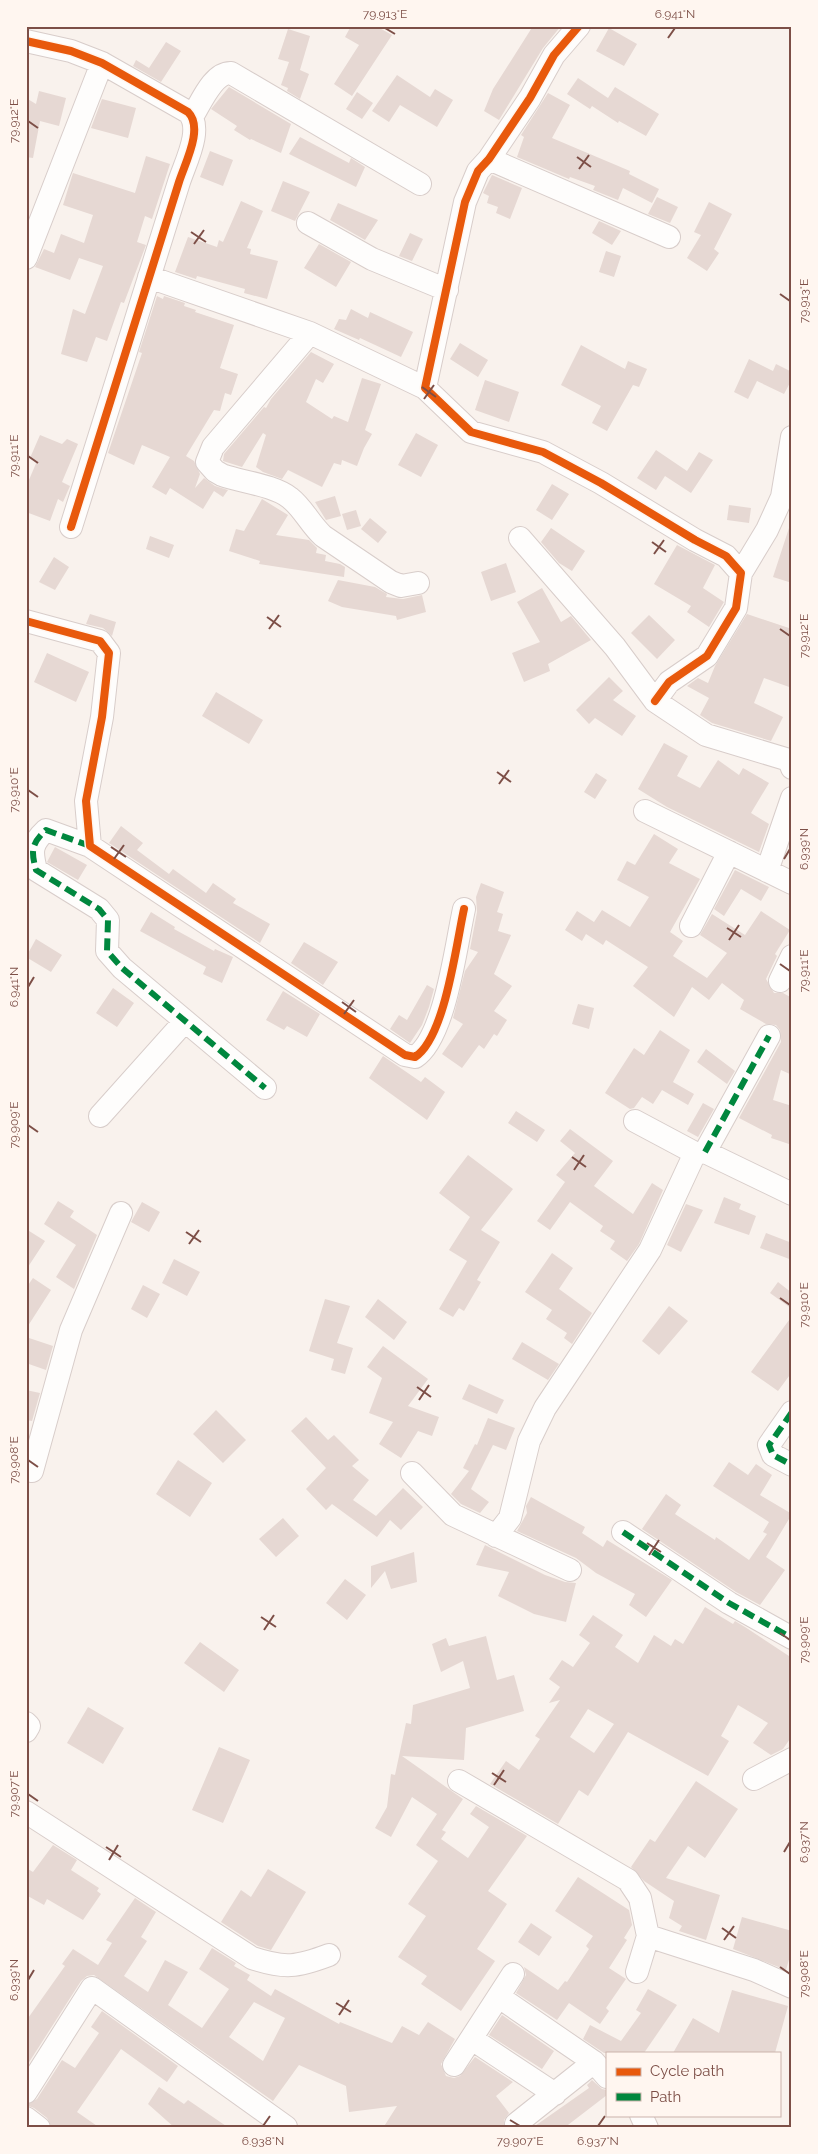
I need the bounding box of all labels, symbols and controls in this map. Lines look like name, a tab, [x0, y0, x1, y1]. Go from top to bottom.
text: 79.913°E	[363, 7, 407, 21]
text: 6.941°N	[655, 7, 695, 21]
text: 79.912°E	[7, 99, 21, 143]
text: 79.913°E	[797, 279, 811, 323]
text: 79.911°E	[7, 434, 21, 478]
text: 79.912°E	[797, 614, 811, 658]
text: 79.910°E	[7, 767, 21, 813]
text: 6.939°N	[797, 828, 811, 870]
text: 79.911°E	[797, 949, 811, 993]
text: 6.941°N	[7, 967, 21, 1007]
text: 79.909°E	[7, 1101, 21, 1149]
text: 79.910°E	[797, 1282, 811, 1328]
text: 79.908°E	[7, 1436, 21, 1484]
text: 79.909°E	[797, 1616, 811, 1664]
text: 79.907°E	[7, 1771, 21, 1817]
text: 6.937°N	[797, 1821, 811, 1863]
text: 79.908°E	[797, 1950, 811, 1998]
text: 6.939°N	[7, 1959, 21, 2001]
legend	[606, 2052, 780, 2116]
text: Cycle path	[650, 2062, 724, 2080]
text: Path	[650, 2088, 681, 2106]
text: 6.938°N	[242, 2134, 284, 2148]
text: 79.907°E	[497, 2134, 543, 2148]
text: 6.937°N	[577, 2134, 619, 2148]

